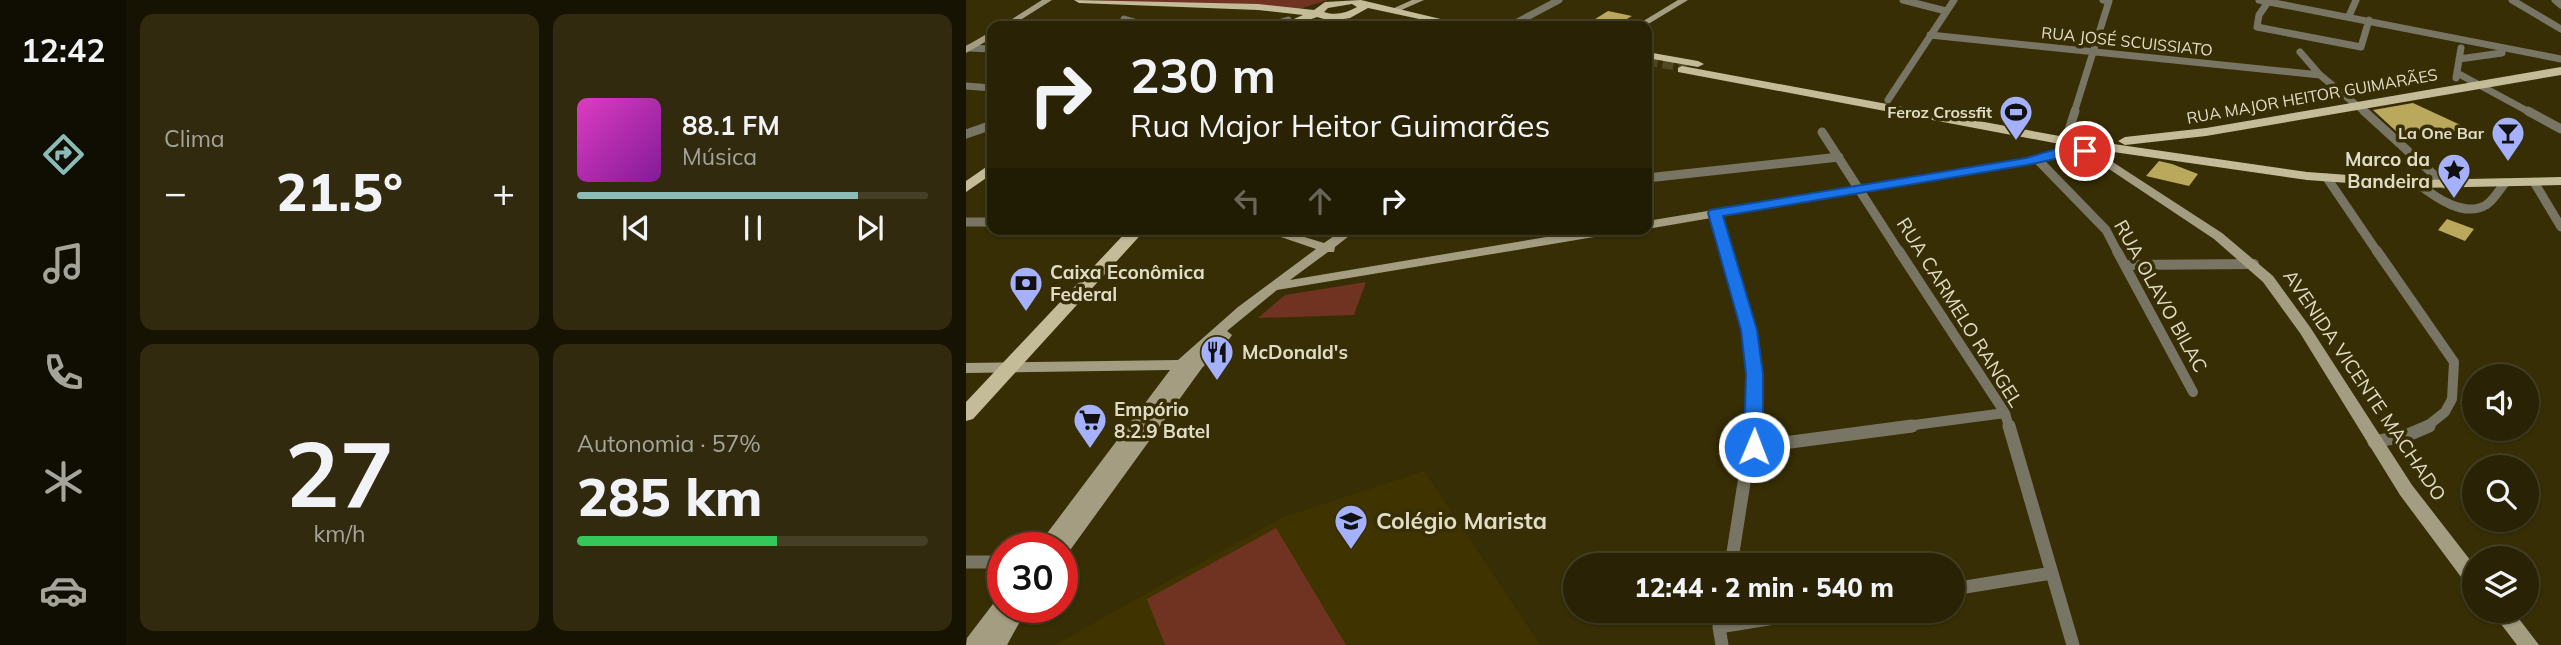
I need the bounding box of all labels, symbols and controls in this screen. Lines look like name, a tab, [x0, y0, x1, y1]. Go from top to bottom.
street label: RUA JOSÉ SCUISSIATO	[2040, 22, 2214, 60]
text: 12:42	[21, 30, 105, 70]
text: 230 m	[1130, 44, 1276, 105]
icon: right	[1015, 49, 1106, 140]
street label: RUA MAJOR HEITOR GUIMARÃES	[2185, 64, 2439, 128]
sports icon: Feroz Crossfit	[1997, 93, 2035, 142]
place label: Feroz Crossfit	[1887, 102, 1992, 122]
text: Rua Major Heitor Guimarães	[1130, 105, 1550, 145]
text: 88.1 FM	[682, 109, 780, 142]
bar icon: La One Bar	[2489, 114, 2527, 163]
pin	[2055, 121, 2115, 181]
place label: La One Bar	[2398, 123, 2485, 143]
text: Clima	[164, 124, 225, 153]
icon: directions	[39, 130, 88, 179]
icon: arrive	[2066, 132, 2104, 170]
text: Música	[682, 142, 757, 171]
place label: Marco da Bandeira	[2345, 147, 2430, 193]
place icon: Marco da Bandeira	[2435, 151, 2473, 200]
text: 21.5°	[276, 159, 403, 224]
text: −	[164, 168, 187, 216]
text: +	[492, 168, 515, 216]
icon: left	[1228, 182, 1266, 220]
icon: ahead	[1301, 182, 1339, 220]
icon: right	[1374, 182, 1412, 220]
icon: previous	[617, 209, 655, 247]
icon: pause	[734, 209, 772, 247]
icon: next	[851, 209, 889, 247]
street label: RUA CARMELO RANGEL	[1892, 213, 2029, 412]
street label: RUA OLAVO BILAC	[2109, 216, 2213, 376]
icon: music	[39, 239, 88, 288]
place label: Caixa Econômica Federal	[1050, 260, 1205, 306]
bank icon: Caixa Econômica Federal	[1007, 264, 1045, 313]
street label: AVENIDA VICENTE MACHADO	[2278, 265, 2452, 505]
restaurant icon: McDonald's	[1198, 333, 1236, 382]
place label: McDonald's	[1242, 340, 1348, 364]
icon: phone	[39, 348, 88, 397]
map controls	[2462, 364, 2539, 623]
button: sound	[2462, 364, 2539, 441]
place label: Empório 8.2.9 Batel	[1114, 397, 1210, 443]
supermarket icon: Empório 8.2.9 Batel	[1071, 401, 1109, 450]
position arrow	[1717, 410, 1791, 484]
text: 27	[285, 416, 394, 530]
text: Autonomia · 57%	[577, 429, 761, 458]
button: search	[2462, 455, 2539, 532]
icon: climate	[39, 457, 88, 506]
text: 285 km	[577, 464, 762, 529]
school or university icon: Colégio Marista	[1332, 502, 1370, 551]
place label: Colégio Marista	[1376, 506, 1547, 535]
text: km/h	[313, 519, 366, 548]
speed limit sign: 30	[987, 532, 1078, 623]
button: layers	[2462, 546, 2539, 623]
icon: car	[39, 566, 88, 615]
text: 12:44 · 2 min · 540 m	[1634, 571, 1894, 604]

